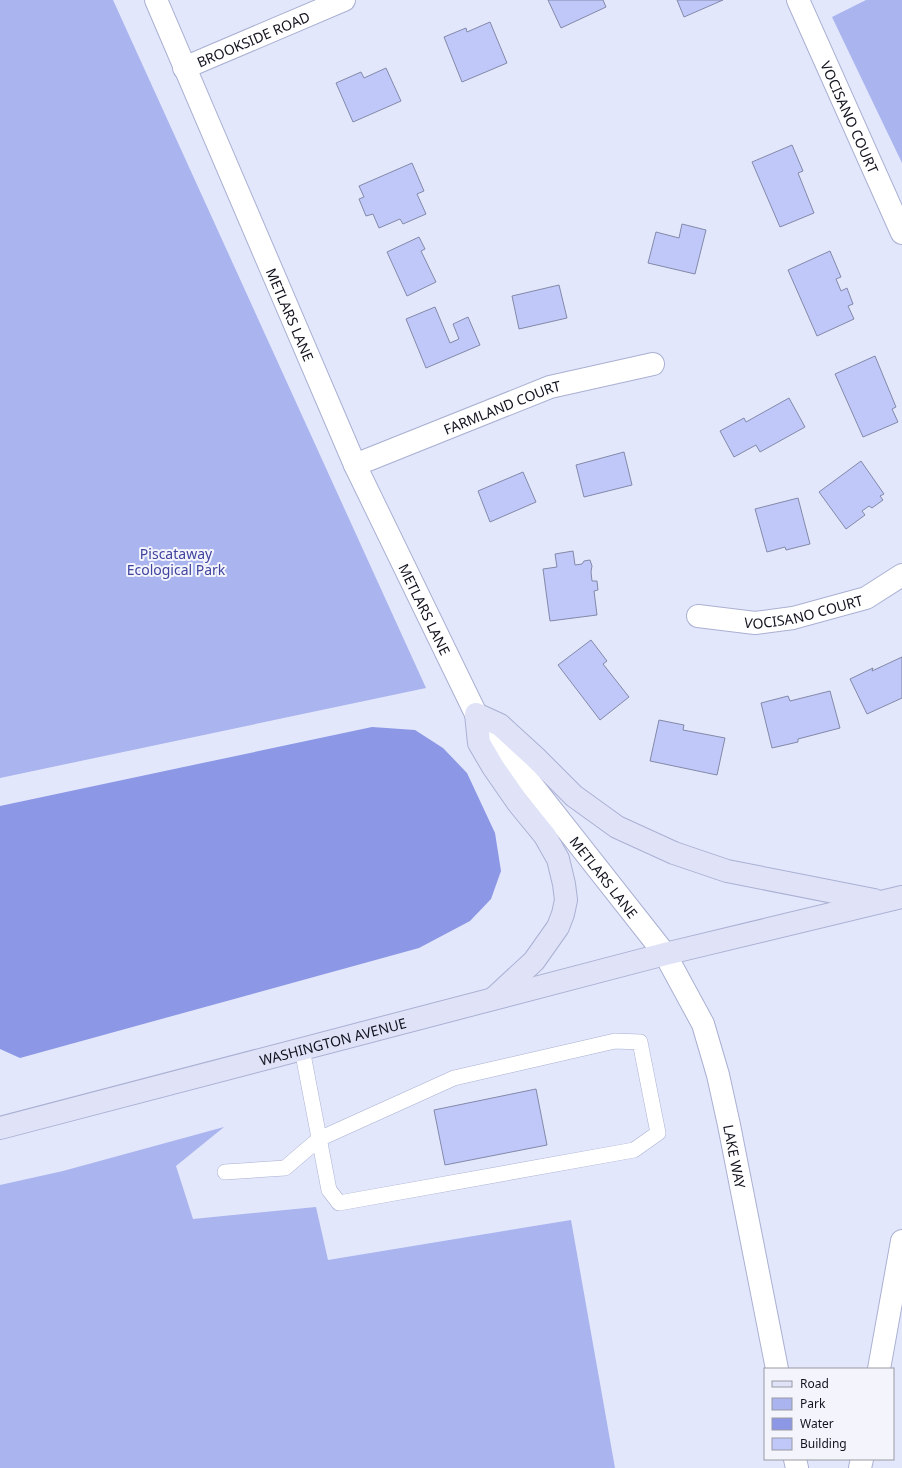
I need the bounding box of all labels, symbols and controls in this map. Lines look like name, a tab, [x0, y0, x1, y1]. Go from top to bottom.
street label: BROOKSIDE ROAD	[194, 6, 312, 71]
street label: VOCISANO COURT	[817, 58, 884, 176]
street label: METLARS LANE	[262, 265, 319, 364]
street label: FARMLAND COURT	[440, 375, 562, 438]
park label: Piscataway Ecological Park	[127, 544, 226, 579]
street label: METLARS LANE	[395, 560, 455, 658]
street label: VOCISANO COURT	[743, 590, 865, 633]
street label: METLARS LANE	[566, 832, 642, 922]
street label: WASHINGTON AVENUE	[257, 1013, 408, 1069]
street label: LAKE WAY	[720, 1123, 751, 1190]
legend	[764, 1368, 894, 1460]
text: Road	[800, 1375, 829, 1392]
text: Park	[800, 1395, 826, 1412]
text: Water	[800, 1415, 834, 1432]
text: Building	[800, 1435, 847, 1452]

